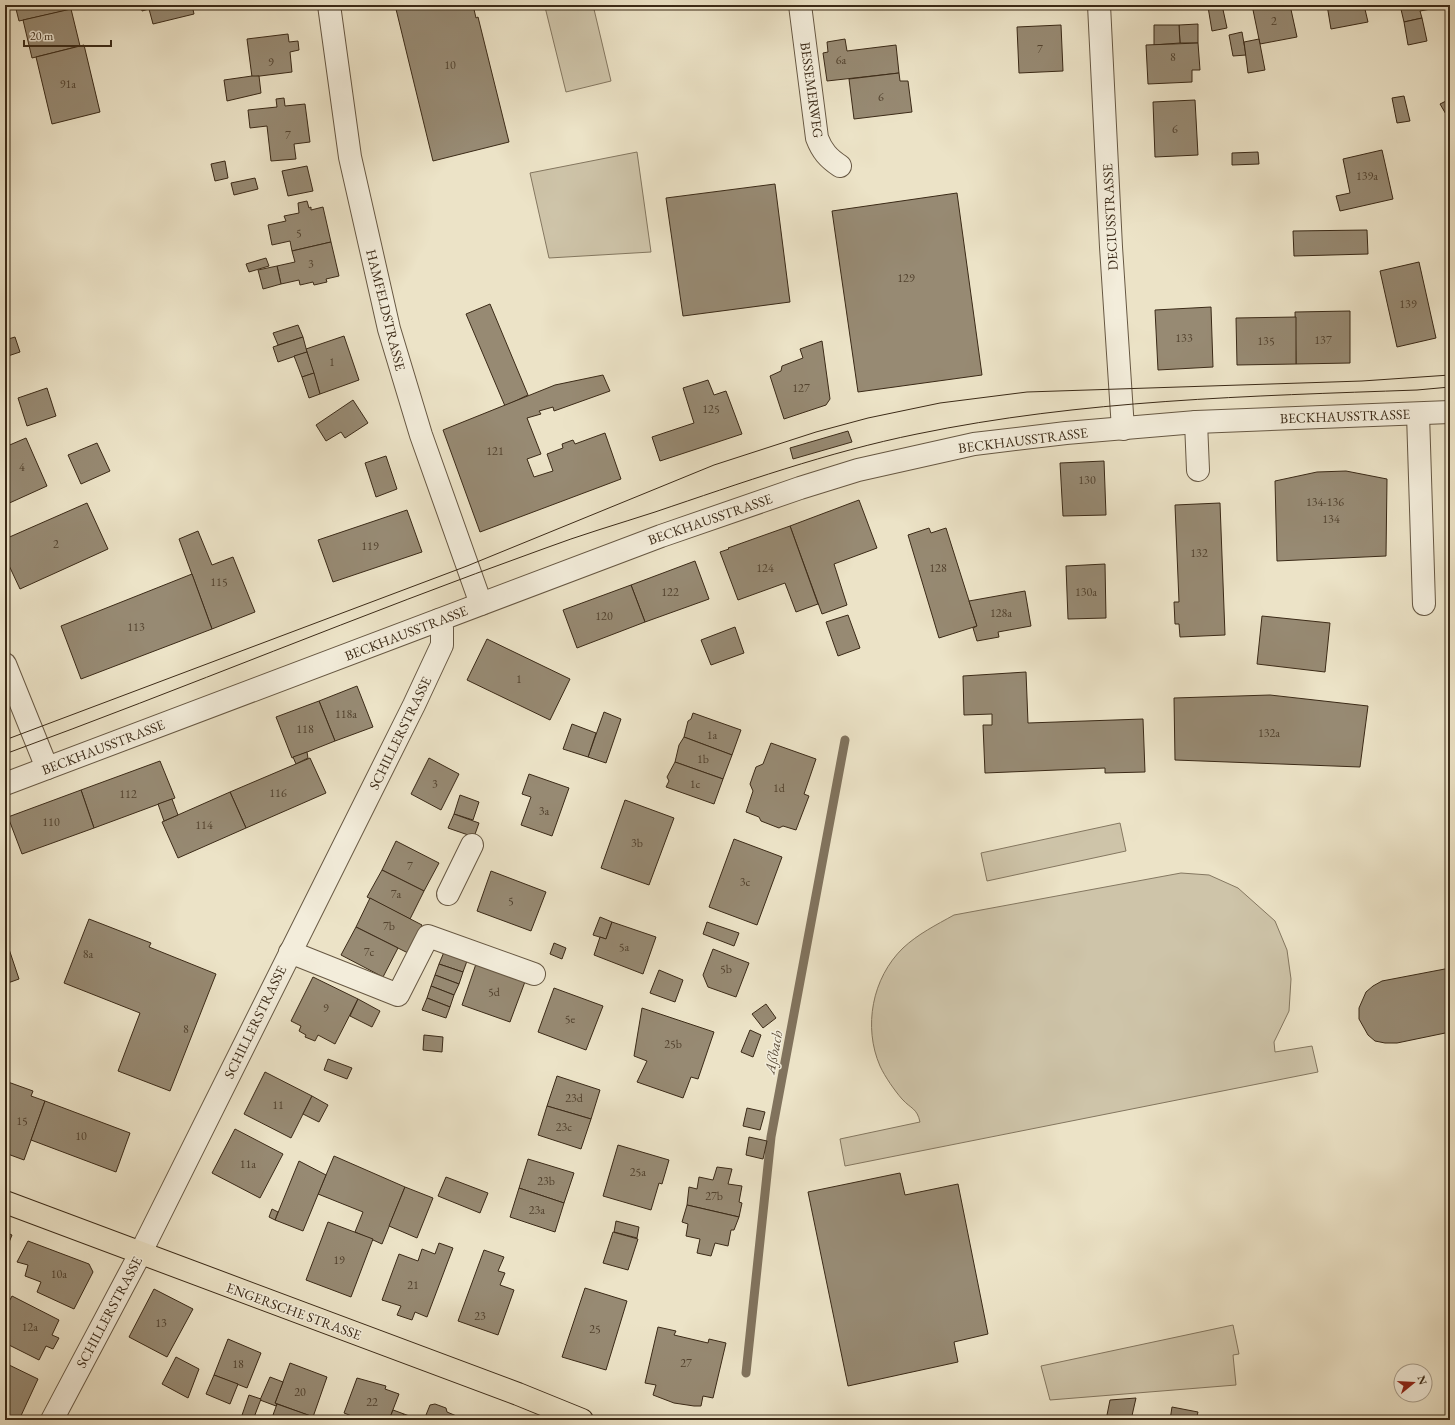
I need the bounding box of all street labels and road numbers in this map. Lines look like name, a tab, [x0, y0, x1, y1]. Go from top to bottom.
street label: BESSEMERWEG	[796, 41, 828, 139]
street label: DECIUSSTRASSE	[1098, 163, 1122, 271]
street label: HAMFELDSTRASSE	[362, 247, 410, 373]
street label: BECKHAUSSTRASSE	[1279, 405, 1411, 427]
street label: BECKHAUSSTRASSE	[957, 423, 1089, 457]
street label: BECKHAUSSTRASSE	[645, 489, 775, 549]
street label: BECKHAUSSTRASSE	[342, 601, 470, 665]
street label: SCHILLERSTRASSE	[365, 673, 435, 793]
street label: BECKHAUSSTRASSE	[39, 715, 167, 779]
street label: SCHILLERSTRASSE	[220, 962, 290, 1082]
street label: SCHILLERSTRASSE	[72, 1253, 146, 1371]
street label: ENGERSCHE STRASSE	[224, 1278, 364, 1344]

